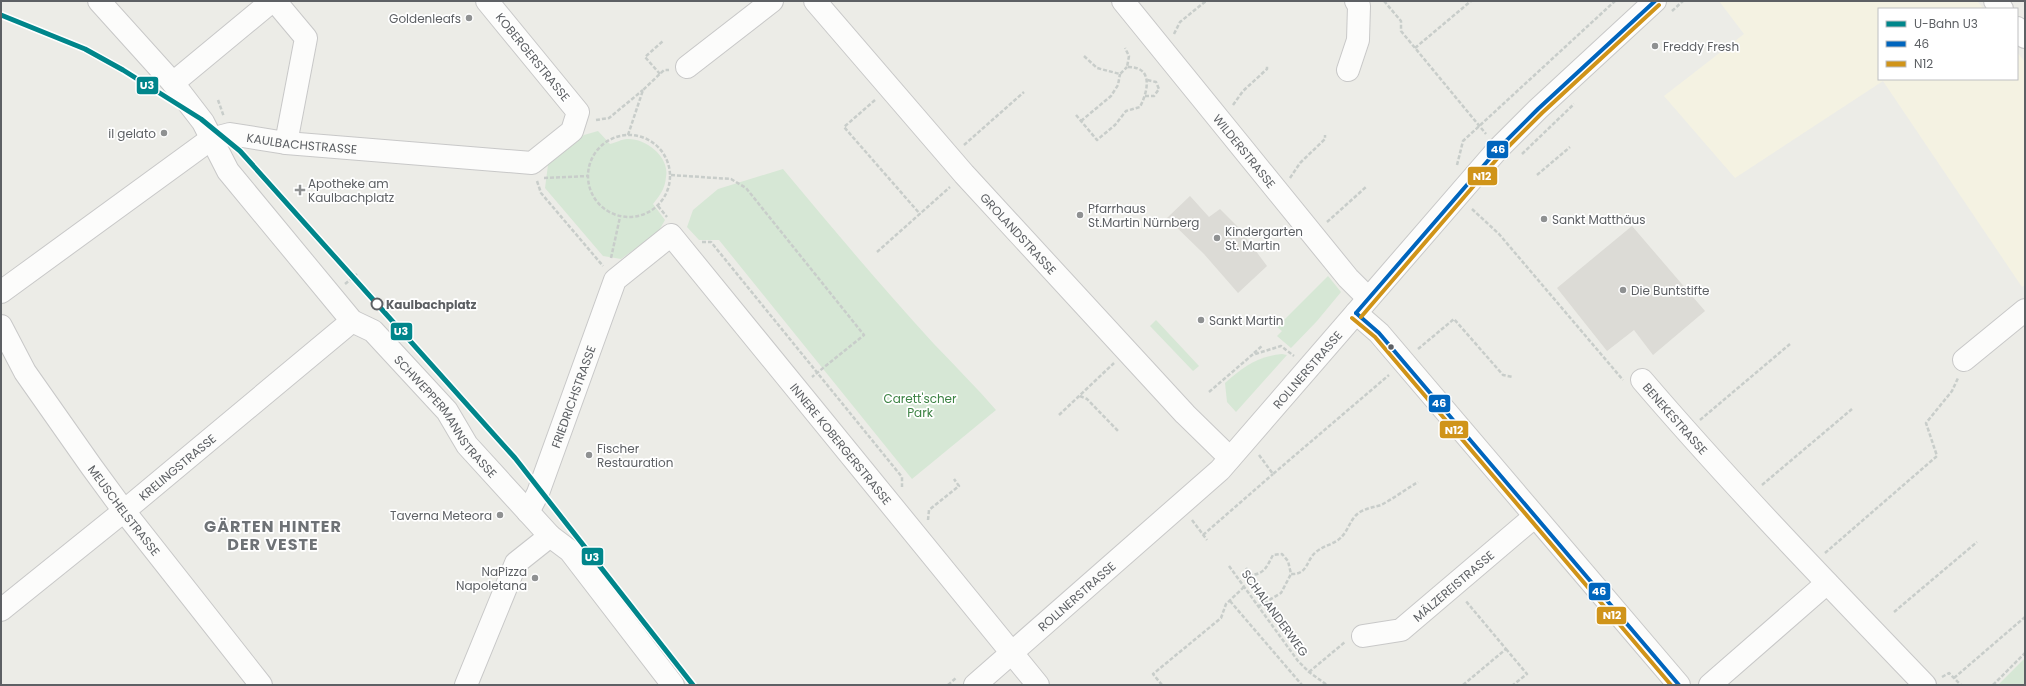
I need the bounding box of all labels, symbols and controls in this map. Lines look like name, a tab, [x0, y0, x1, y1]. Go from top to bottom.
legend	[1878, 8, 2018, 80]
street label: KOBERGERSTRASSE	[492, 9, 574, 105]
place label: Goldenleafs	[389, 10, 461, 27]
marker: Goldenleafs	[464, 13, 474, 23]
text: U-Bahn U3	[1914, 15, 1978, 32]
text: 46	[1914, 35, 1929, 52]
place label: Freddy Fresh	[1663, 38, 1739, 55]
marker: Freddy Fresh	[1650, 41, 1660, 51]
text: N12	[1914, 55, 1933, 72]
line badge: U3	[136, 76, 159, 95]
text: U3	[140, 77, 155, 93]
street label: WILDERSTRASSE	[1209, 110, 1280, 191]
place label: il gelato	[108, 125, 156, 142]
marker: il gelato	[159, 128, 169, 138]
street label: KAULBACHSTRASSE	[246, 128, 358, 157]
line badge: 46	[1486, 140, 1509, 159]
text: 46	[1491, 141, 1505, 157]
line badge: N12	[1467, 166, 1498, 186]
text: N12	[1473, 168, 1491, 184]
place label: Apotheke am Kaulbachplatz	[308, 175, 394, 206]
marker: Apotheke am Kaulbachplatz	[295, 185, 305, 195]
street label: GROLANDSTRASSE	[977, 189, 1061, 278]
place label: Pfarrhaus St.Martin Nürnberg	[1088, 200, 1199, 231]
marker: Pfarrhaus St.Martin Nürnberg	[1075, 210, 1085, 220]
place label: Sankt Matthäus	[1552, 211, 1646, 228]
marker: Sankt Matthäus	[1539, 214, 1549, 224]
place label: Kindergarten St. Martin	[1225, 223, 1303, 254]
marker: Kindergarten St. Martin	[1212, 233, 1222, 243]
place label: Die Buntstifte	[1631, 282, 1710, 299]
marker: Die Buntstifte	[1618, 285, 1628, 295]
place label: Kaulbachplatz	[386, 296, 476, 313]
marker: Kaulbachplatz	[370, 297, 384, 311]
place label: Sankt Martin	[1209, 312, 1284, 329]
marker: Sankt Martin	[1196, 315, 1206, 325]
line badge: U3	[390, 322, 413, 341]
text: U3	[394, 323, 409, 339]
street label: ROLLNERSTRASSE	[1269, 327, 1346, 412]
unlabelled marker	[1386, 342, 1396, 352]
street label: FRIEDRICHSTRASSE	[547, 343, 599, 450]
street label: SCHWEPPERMANNSTRASSE	[391, 351, 501, 481]
street label: INNERE KOBERGERSTRASSE	[786, 379, 896, 508]
street label: BENEKESTRASSE	[1639, 379, 1712, 458]
park label: Carett'scher Park	[883, 390, 957, 421]
line badge: 46	[1428, 394, 1451, 413]
text: 46	[1432, 395, 1446, 411]
line badge: N12	[1439, 420, 1469, 439]
text: N12	[1445, 422, 1463, 438]
street label: KRELINGSTRASSE	[135, 430, 219, 504]
place label: Fischer Restauration	[597, 440, 673, 471]
marker: Fischer Restauration	[584, 450, 594, 460]
street label: MEUSCHELSTRASSE	[84, 461, 164, 559]
place label: Taverna Meteora	[390, 507, 492, 524]
marker: Taverna Meteora	[495, 510, 505, 520]
district label: GÄRTEN HINTER DER VESTE	[204, 515, 342, 556]
street label: MÄLZEREISTRASSE	[1409, 546, 1498, 625]
line badge: U3	[581, 547, 604, 566]
text: U3	[585, 549, 600, 565]
street label: ROLLNERSTRASSE	[1034, 557, 1119, 635]
place label: NaPizza Napoletana	[456, 563, 527, 594]
street label: SCHALANDERWEG	[1238, 566, 1312, 660]
marker: NaPizza Napoletana	[530, 573, 540, 583]
line badge: 46	[1588, 582, 1611, 601]
text: 46	[1592, 583, 1606, 599]
line badge: N12	[1596, 606, 1627, 625]
text: N12	[1603, 607, 1621, 623]

